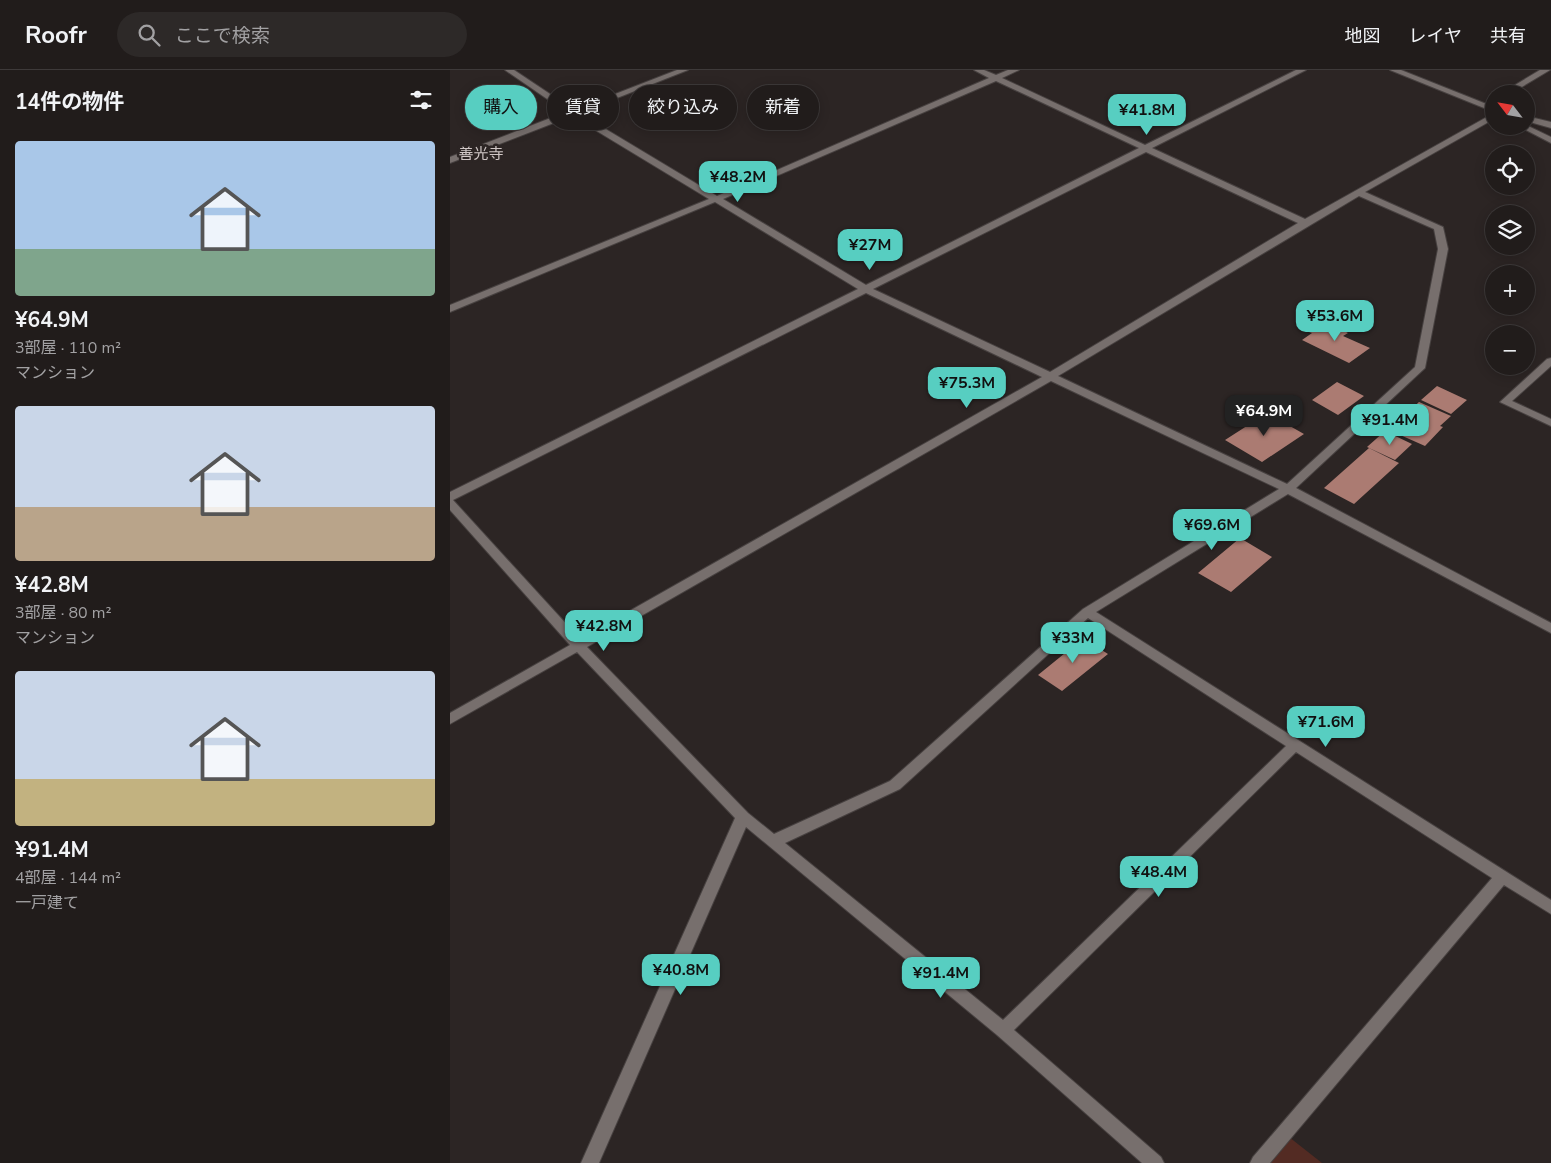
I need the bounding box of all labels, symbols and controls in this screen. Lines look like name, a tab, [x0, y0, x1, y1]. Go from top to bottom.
search box	[117, 12, 467, 57]
text: Roofr	[25, 19, 87, 51]
icon: search	[135, 21, 163, 49]
text: ここで検索	[175, 23, 270, 49]
text: 地図	[1345, 24, 1381, 48]
text: レイヤ	[1409, 24, 1462, 48]
text: 共有	[1490, 24, 1526, 48]
chip: 購入	[465, 85, 537, 130]
chip: 賃貸	[547, 85, 619, 130]
chip: 絞り込み	[629, 85, 737, 130]
chip: 新着	[747, 85, 819, 130]
north arrow	[1485, 85, 1535, 135]
map controls	[1485, 85, 1535, 375]
icon: filters	[407, 86, 435, 114]
text: 14件の物件	[15, 88, 124, 116]
pin: ¥41.8M	[1106, 93, 1188, 136]
text: ¥41.8M	[1119, 99, 1175, 121]
district label: 善光寺	[458, 144, 504, 164]
button: locate	[1485, 145, 1535, 195]
pin: ¥48.2M	[697, 160, 779, 203]
text: ¥48.2M	[710, 166, 766, 188]
icon: home	[180, 174, 270, 264]
button: layers	[1485, 205, 1535, 255]
pin: ¥27M	[840, 228, 900, 271]
text: ¥27M	[849, 234, 891, 256]
button: +	[1485, 265, 1535, 315]
pin: ¥53.6M	[1294, 300, 1376, 342]
text: ¥53.6M	[1307, 305, 1363, 327]
text: ¥64.9M	[15, 306, 89, 334]
button: −	[1485, 325, 1535, 375]
text: 3部屋 · 110 m²	[15, 337, 121, 359]
text: マンション	[15, 362, 95, 384]
pin: ¥75.3M	[926, 366, 1008, 409]
text: ¥75.3M	[939, 372, 995, 394]
pin: ¥64.9M	[1223, 394, 1305, 437]
text: ¥64.9M	[1236, 400, 1292, 422]
pin: ¥91.4M	[1349, 404, 1431, 446]
text: ¥91.4M	[1362, 409, 1418, 431]
icon: home	[180, 439, 270, 529]
pin: ¥69.6M	[1171, 508, 1253, 551]
text: ¥69.6M	[1184, 514, 1240, 536]
text: ¥42.8M	[15, 571, 89, 599]
text: 3部屋 · 80 m²	[15, 602, 112, 624]
pin: ¥42.8M	[563, 610, 645, 652]
text: ¥42.8M	[576, 615, 632, 637]
pin: ¥33M	[1043, 622, 1103, 664]
text: マンション	[15, 627, 95, 649]
text: ¥33M	[1052, 627, 1094, 649]
icon: home	[180, 704, 270, 794]
pin: ¥71.6M	[1285, 706, 1367, 748]
text: ¥71.6M	[1298, 711, 1354, 733]
text: ¥91.4M	[15, 836, 89, 864]
pin: ¥48.4M	[1118, 856, 1200, 898]
text: ¥48.4M	[1131, 861, 1187, 883]
text: 4部屋 · 144 m²	[15, 867, 121, 889]
text: 一戸建て	[15, 892, 79, 914]
pin: ¥40.8M	[640, 954, 722, 996]
pin: ¥91.4M	[900, 956, 982, 999]
text: ¥40.8M	[653, 959, 709, 981]
text: ¥91.4M	[913, 962, 969, 984]

